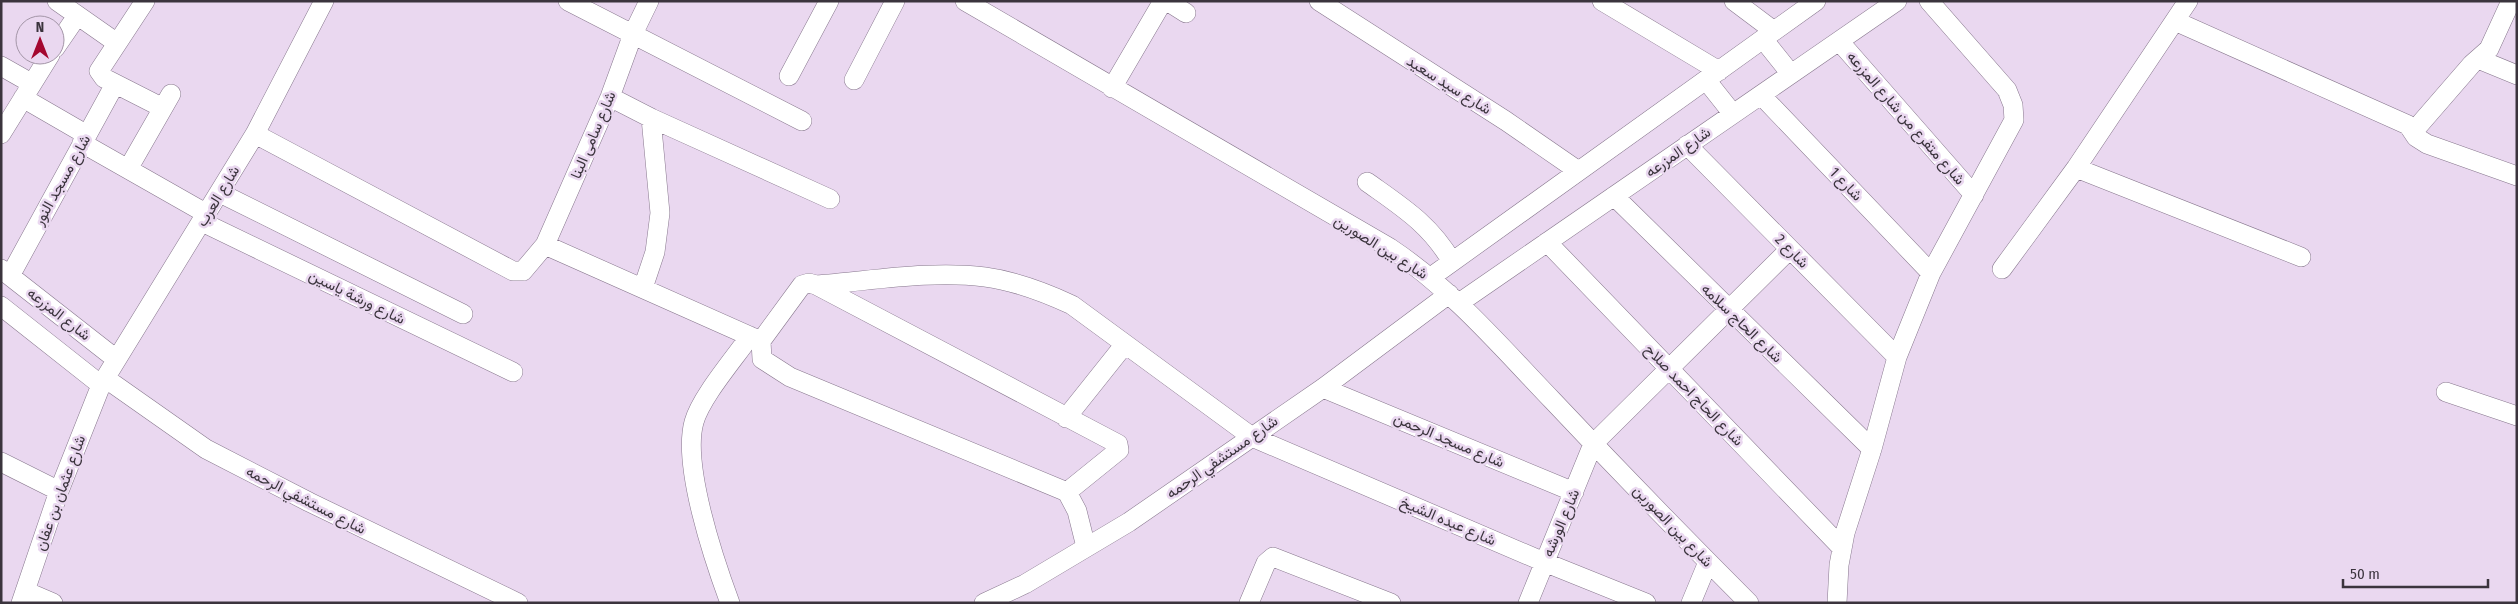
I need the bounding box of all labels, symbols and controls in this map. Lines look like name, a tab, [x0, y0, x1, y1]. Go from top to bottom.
north arrow	[15, 15, 65, 65]
text: N	[36, 19, 44, 36]
street label: شارع متفرع من شارع المزرعه	[1842, 48, 1969, 190]
street label: شارع سيد سعيد	[1402, 52, 1495, 120]
street label: شارع سامى البنا	[567, 89, 621, 182]
street label: شارع المزرعه	[1642, 123, 1715, 183]
street label: شارع مسجد النور	[29, 131, 96, 230]
street label: شارع العرب	[193, 162, 245, 231]
street label: شارع 1	[1824, 164, 1866, 206]
street label: شارع بين الصورين	[1330, 211, 1431, 285]
street label: شارع 2	[1770, 230, 1813, 273]
street label: شارع ورشة ياسين	[305, 266, 408, 330]
street label: شارع الحاج سلامه	[1696, 280, 1786, 368]
street label: شارع المزرعه	[23, 284, 94, 346]
street label: شارع الحاج احمد صلاح	[1639, 340, 1747, 451]
street label: شارع مسجد الرحمن	[1390, 409, 1507, 473]
street label: شارع مستشفي الرحمه	[1163, 412, 1284, 505]
street label: شارع عثمان بن عفان	[31, 433, 91, 554]
street label: شارع مستشفي الرحمه	[241, 462, 369, 542]
street label: شارع بين الصورين	[1628, 481, 1717, 572]
street label: شارع الورشه	[1539, 486, 1585, 560]
street label: شارع عبده الشيخ	[1397, 493, 1499, 551]
scale bar	[2343, 556, 2488, 588]
text: 50 m	[2350, 565, 2380, 583]

